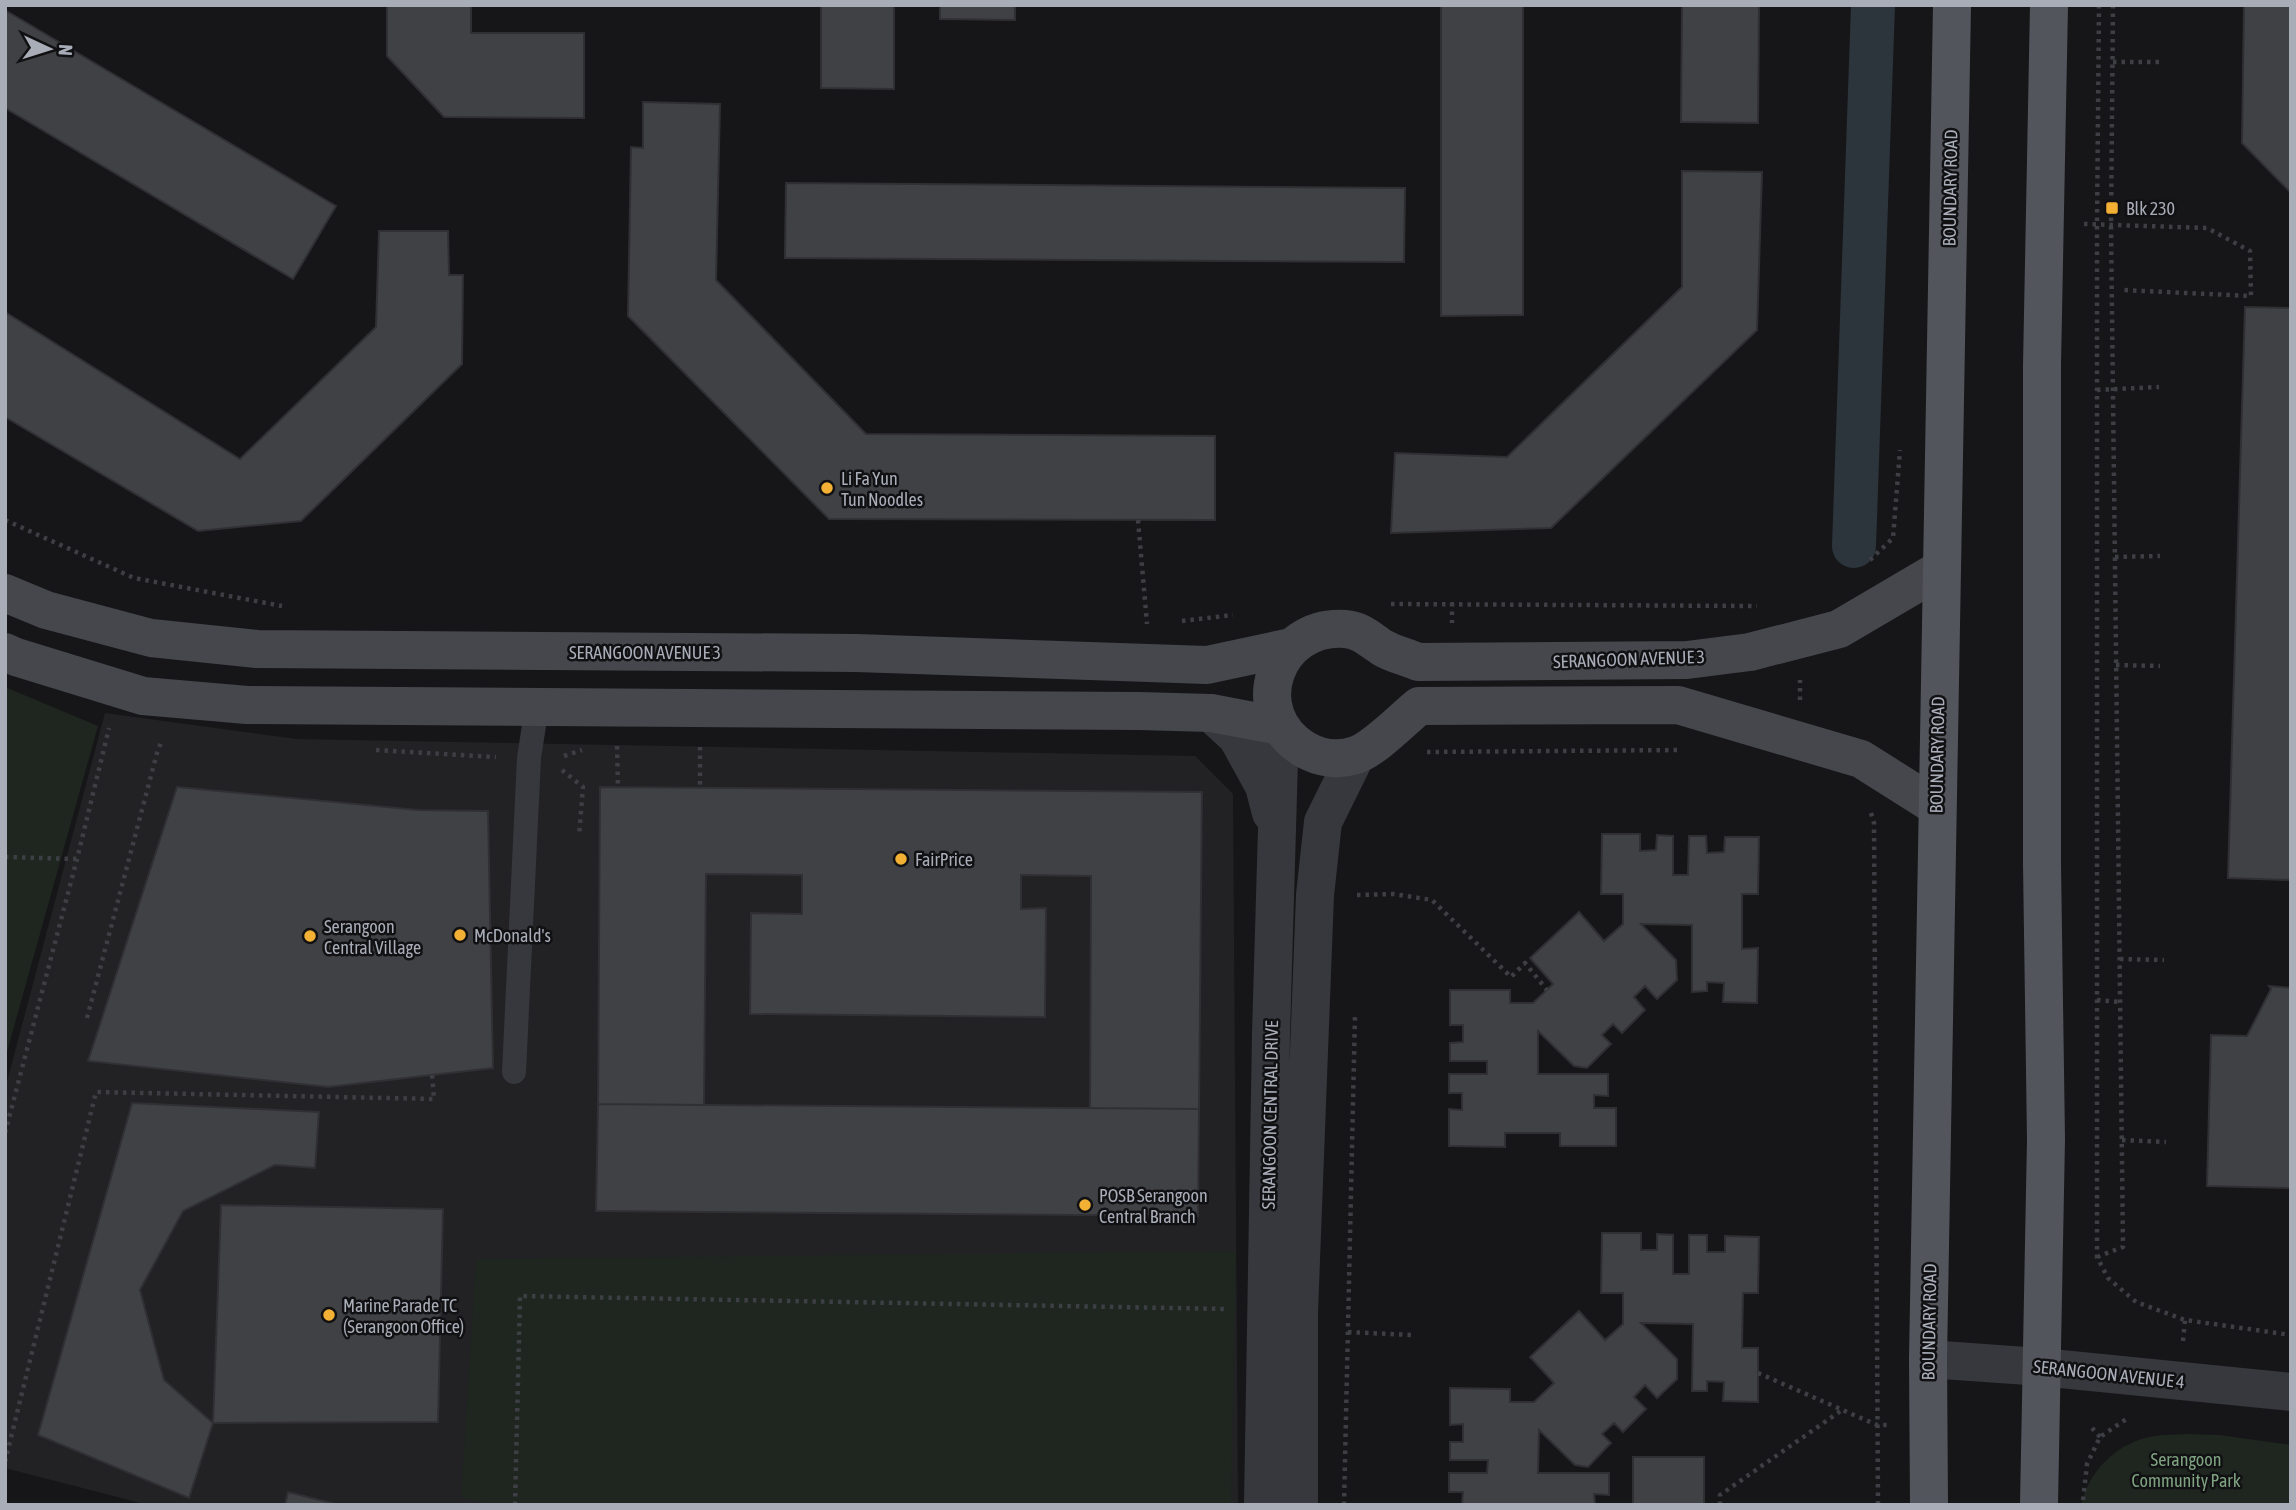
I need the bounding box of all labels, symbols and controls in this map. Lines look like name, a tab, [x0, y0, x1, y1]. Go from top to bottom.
north arrow	[14, 14, 84, 84]
text: N	[55, 44, 77, 57]
street label: BOUNDARY ROAD	[1938, 129, 1962, 247]
place label: Blk 230	[2126, 198, 2175, 219]
marker: Blk 230	[2104, 200, 2120, 216]
place label: Li Fa Yun Tun Noodles	[841, 468, 923, 510]
marker: Li Fa Yun Tun Noodles	[819, 480, 835, 496]
street label: SERANGOON AVENUE 3	[569, 642, 721, 663]
street label: SERANGOON AVENUE 3	[1553, 646, 1705, 672]
street label: BOUNDARY ROAD	[1925, 696, 1949, 814]
place label: FairPrice	[915, 849, 973, 870]
marker: FairPrice	[893, 851, 909, 867]
place label: Serangoon Central Village	[324, 916, 421, 958]
place label: McDonald's	[474, 925, 551, 946]
marker: McDonald's	[452, 927, 468, 943]
marker: Serangoon Central Village	[302, 928, 318, 944]
street label: SERANGOON CENTRAL DRIVE	[1258, 1020, 1282, 1210]
place label: POSB Serangoon Central Branch	[1099, 1185, 1208, 1227]
marker: POSB Serangoon Central Branch	[1077, 1197, 1093, 1213]
street label: BOUNDARY ROAD	[1917, 1263, 1941, 1381]
place label: Marine Parade TC (Serangoon Office)	[343, 1295, 464, 1337]
marker: Marine Parade TC (Serangoon Office)	[321, 1307, 337, 1323]
street label: SERANGOON AVENUE 4	[2032, 1356, 2186, 1392]
park label: Serangoon Community Park	[2131, 1449, 2241, 1491]

